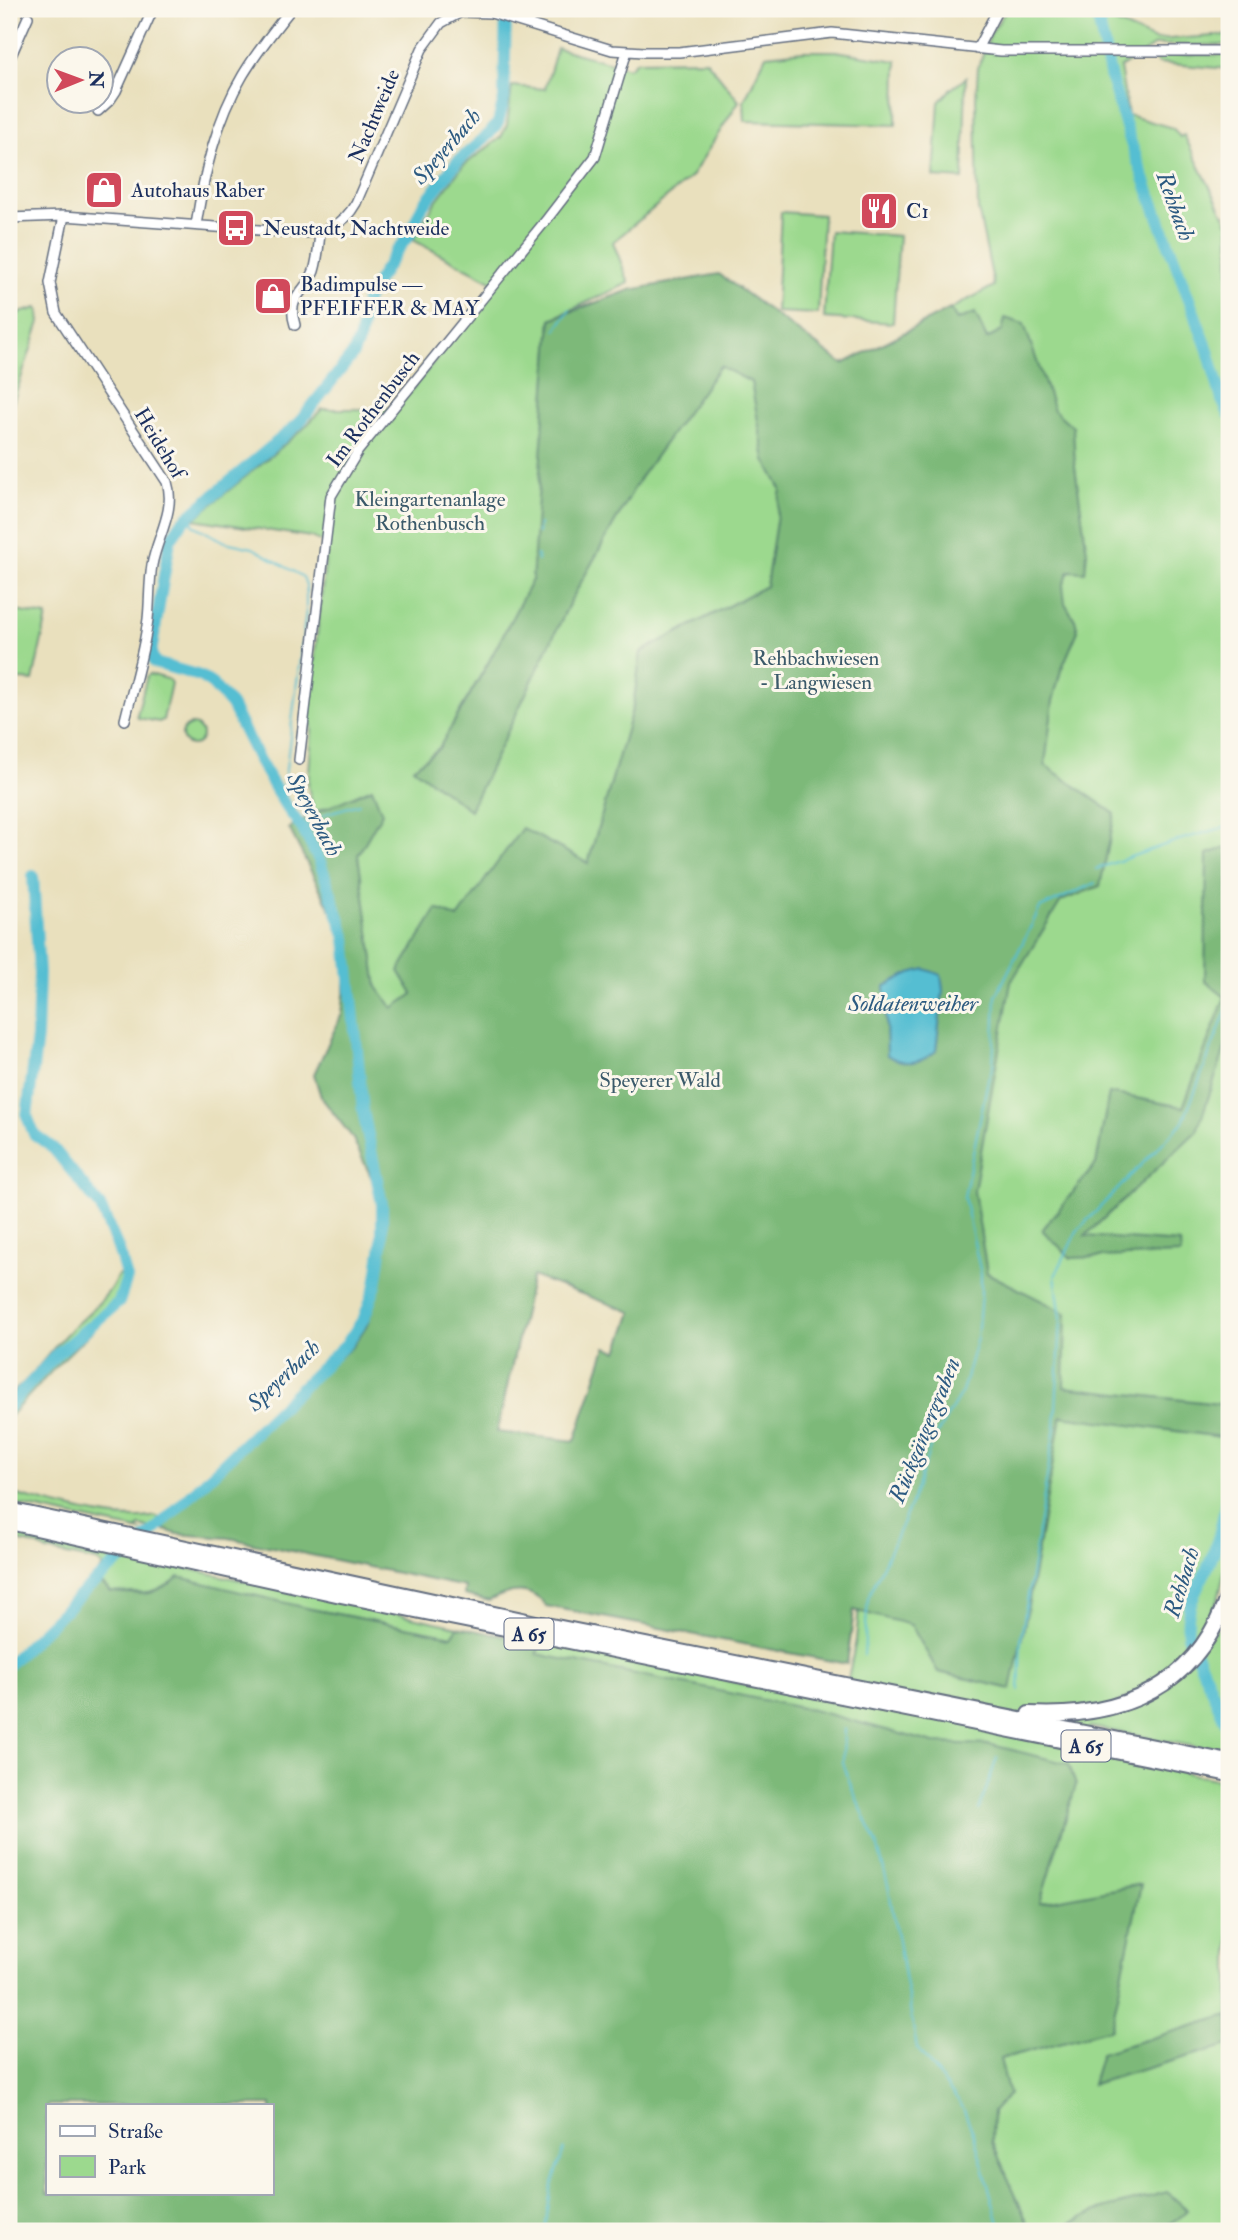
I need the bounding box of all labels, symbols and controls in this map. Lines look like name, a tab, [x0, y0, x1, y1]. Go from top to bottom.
north arrow	[46, 46, 116, 116]
street label: Nachtweide	[343, 65, 406, 167]
text: N	[84, 70, 108, 89]
water label: Speyerbach	[405, 102, 487, 191]
water label: Rehbach	[1149, 167, 1201, 245]
shop icon: Autohaus Raber	[83, 169, 125, 211]
place label: Autohaus Raber	[130, 177, 265, 204]
restaurant icon: C1	[858, 190, 900, 232]
place label: C1	[906, 198, 929, 225]
bus stop icon: Neustadt, Nachtweide	[215, 207, 257, 249]
place label: Neustadt, Nachtweide	[263, 215, 450, 242]
place label: Badimpulse — PFEIFFER & MAY	[300, 271, 480, 322]
shop icon: Badimpulse — PFEIFFER & MAY	[252, 275, 294, 317]
street label: Im Rothenbusch	[321, 346, 426, 473]
street label: Heidehof	[128, 403, 193, 486]
park label: Kleingartenanlage Rothenbusch	[355, 486, 506, 537]
park label: Rehbachwiesen - Langwiesen	[753, 645, 880, 696]
water label: Speyerbach	[280, 766, 349, 861]
water label: Soldatenweiher	[847, 989, 979, 1018]
park label: Speyerer Wald	[599, 1067, 721, 1094]
water label: Speyerbach	[240, 1333, 326, 1418]
water label: Rückgängergraben	[882, 1353, 967, 1508]
water label: Rehbach	[1157, 1544, 1206, 1622]
road number: A 65	[504, 1618, 554, 1650]
road number: A 65	[1062, 1730, 1110, 1762]
legend	[46, 2104, 273, 2194]
text: Straße	[108, 2118, 163, 2145]
text: Park	[108, 2154, 146, 2181]

